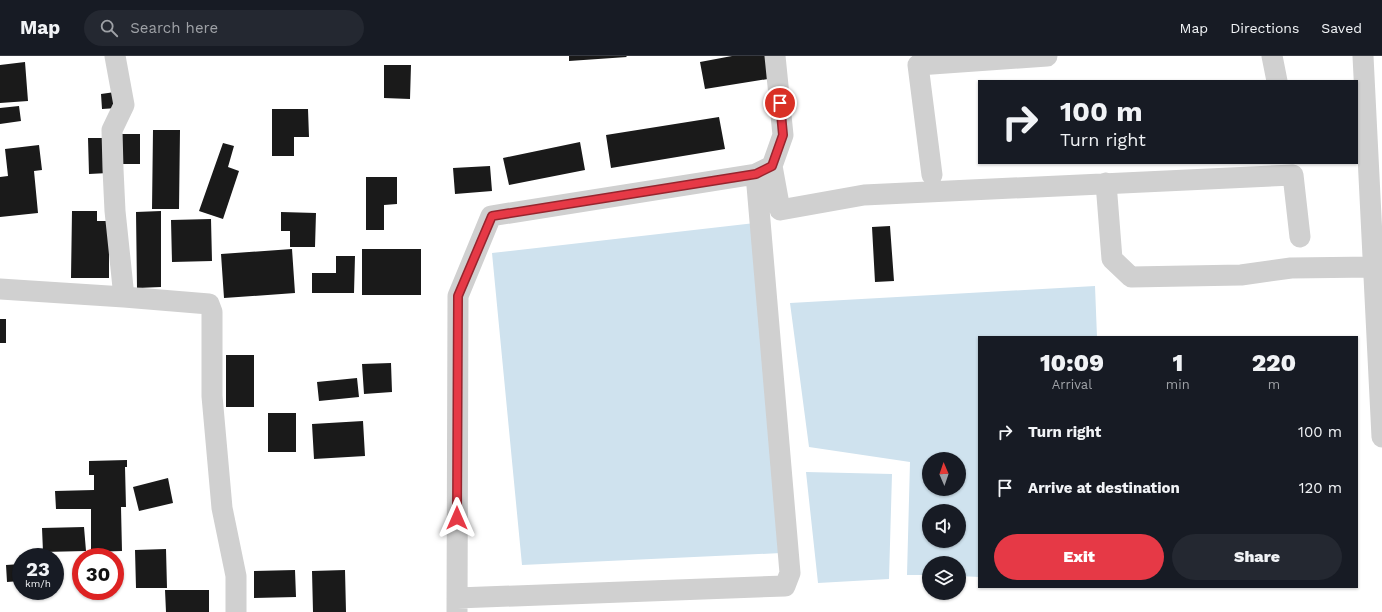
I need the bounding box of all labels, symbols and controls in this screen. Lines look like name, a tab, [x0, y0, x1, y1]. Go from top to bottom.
search box	[84, 10, 364, 46]
text: Map	[20, 16, 60, 39]
icon: search	[98, 17, 120, 39]
text: Search here	[130, 19, 218, 37]
text: Map	[1180, 20, 1208, 36]
text: Directions	[1230, 20, 1299, 36]
text: Saved	[1321, 20, 1362, 36]
pin	[763, 86, 797, 120]
icon: arrive	[769, 92, 791, 114]
text: 100 m	[1060, 95, 1143, 128]
icon: right	[994, 96, 1046, 148]
text: Turn right	[1060, 129, 1146, 150]
text: 10:09	[1040, 349, 1104, 377]
text: 1	[1172, 349, 1183, 377]
text: 220	[1252, 349, 1296, 377]
text: Arrival	[1052, 377, 1092, 392]
text: min	[1166, 377, 1190, 392]
text: m	[1268, 377, 1280, 392]
icon: right	[994, 421, 1016, 443]
text: Turn right	[1028, 423, 1101, 441]
text: 100 m	[1298, 423, 1342, 441]
north arrow	[922, 452, 966, 496]
map controls	[922, 452, 966, 600]
icon: arrive	[994, 477, 1016, 499]
text: Arrive at destination	[1028, 479, 1180, 497]
text: 120 m	[1299, 479, 1342, 497]
position arrow	[436, 497, 478, 539]
button: sound	[922, 504, 966, 548]
button: Exit	[994, 534, 1164, 580]
button: Share	[1172, 534, 1342, 580]
speed limit sign: 30	[72, 548, 124, 600]
button: layers	[922, 556, 966, 600]
text: 23	[26, 557, 50, 581]
text: km/h	[25, 578, 51, 589]

